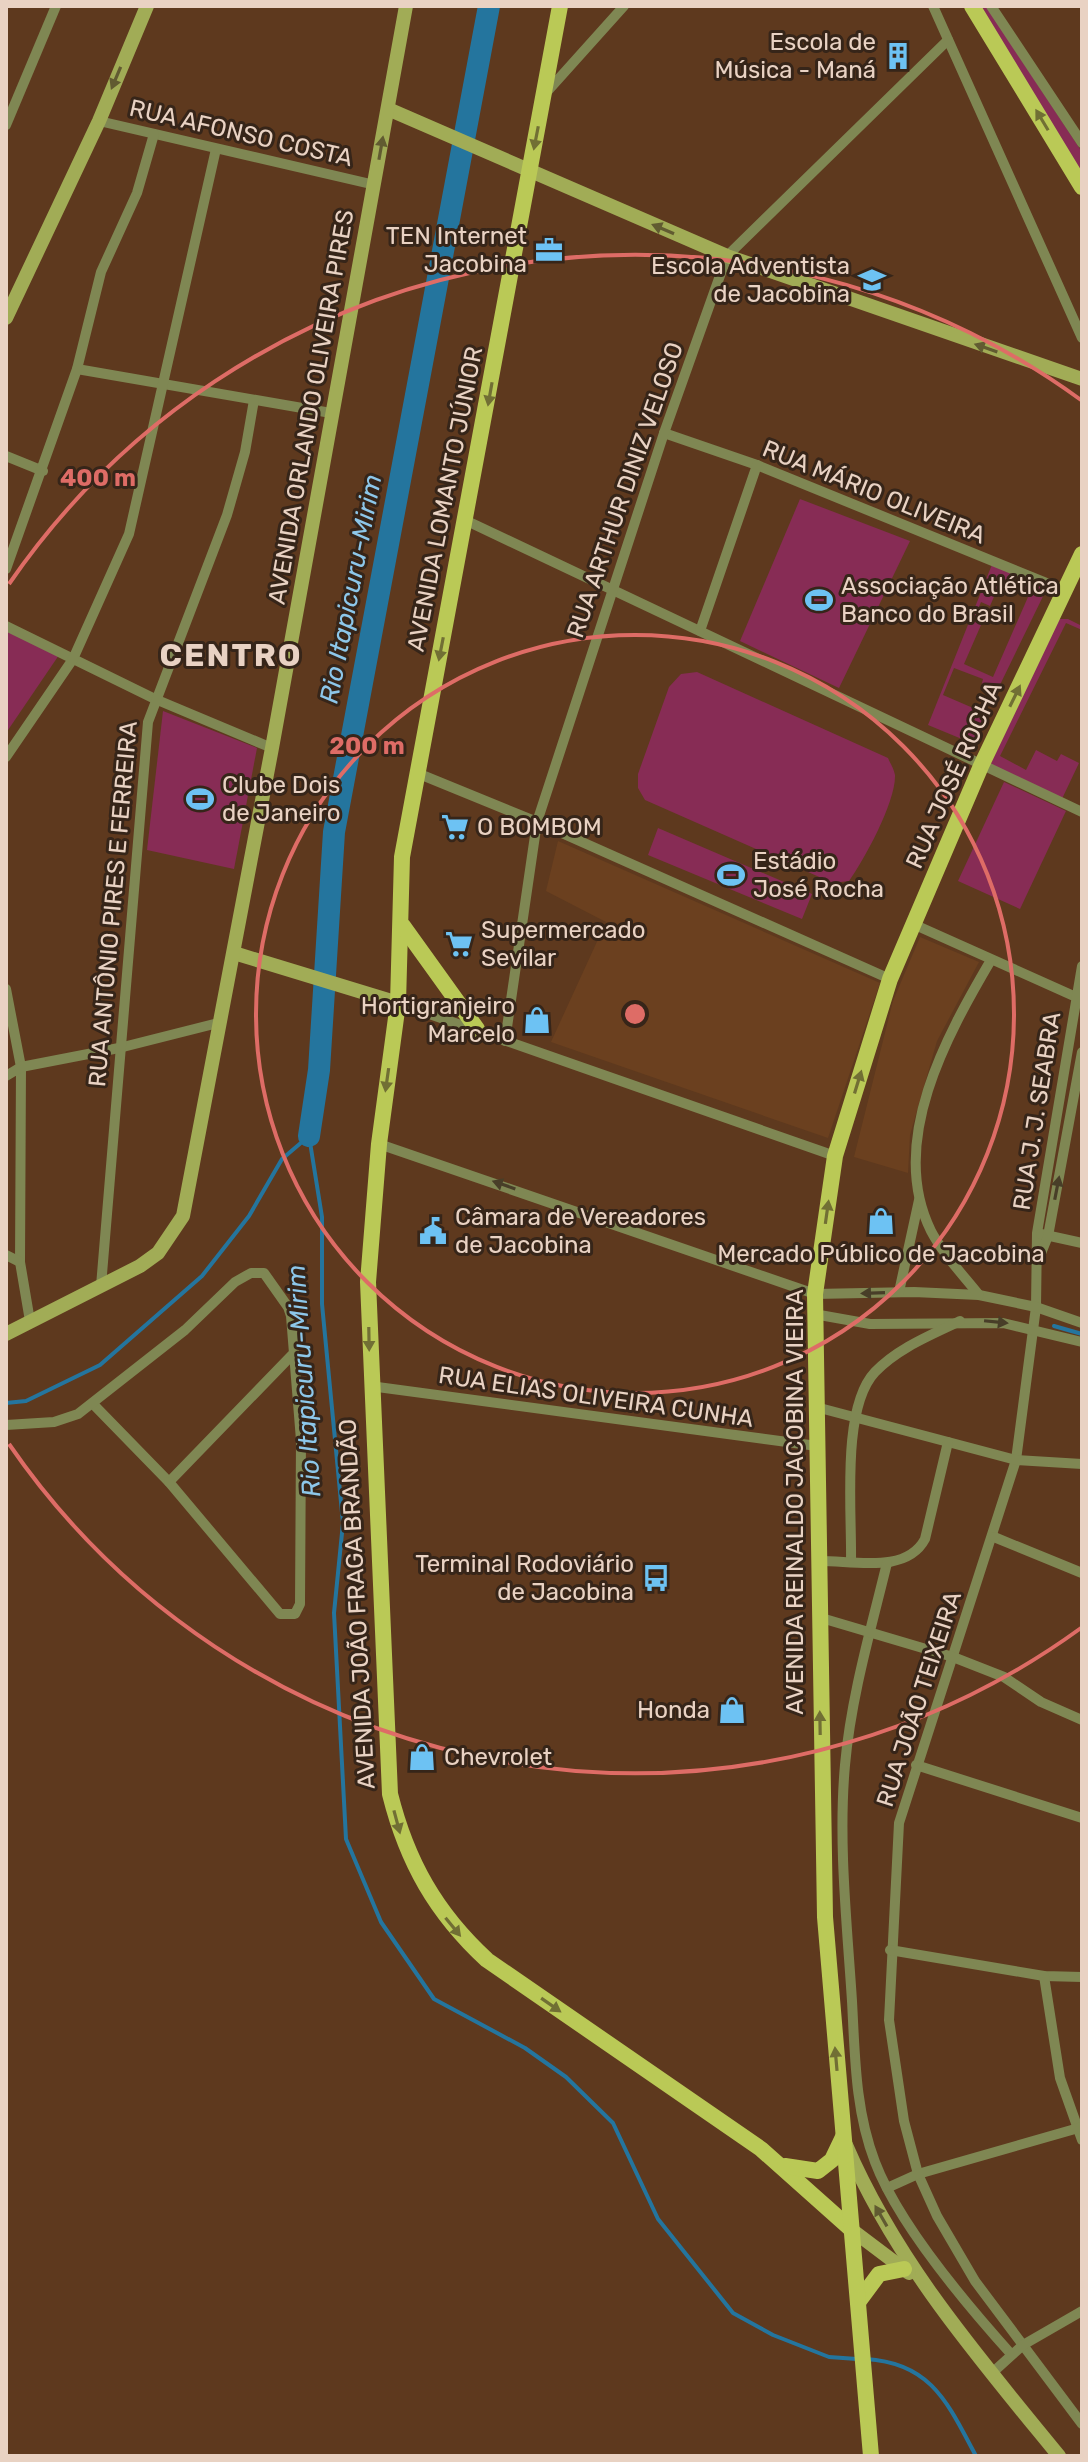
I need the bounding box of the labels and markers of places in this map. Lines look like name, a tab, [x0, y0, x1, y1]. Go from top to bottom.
place label: Escola de Música - Maná	[714, 28, 876, 84]
building icon: Escola de Música - Maná	[883, 41, 913, 71]
place label: TEN Internet Jacobina	[386, 222, 527, 278]
office icon: TEN Internet Jacobina	[534, 235, 564, 265]
place label: Escola Adventista de Jacobina	[651, 252, 850, 308]
school or university icon: Escola Adventista de Jacobina	[857, 265, 887, 295]
place label: Associação Atlética Banco do Brasil	[841, 572, 1059, 628]
sports icon: Associação Atlética Banco do Brasil	[804, 585, 834, 615]
place label: Clube Dois de Janeiro	[222, 771, 340, 827]
sports icon: Clube Dois de Janeiro	[185, 784, 215, 814]
supermarket icon: O BOMBOM	[440, 812, 470, 842]
place label: O BOMBOM	[477, 813, 602, 841]
place label: Estádio José Rocha	[753, 847, 884, 903]
sports icon: Estádio José Rocha	[716, 860, 746, 890]
place label: Supermercado Sevilar	[481, 916, 645, 972]
supermarket icon: Supermercado Sevilar	[444, 929, 474, 959]
place label: Hortigranjeiro Marcelo	[361, 992, 515, 1048]
centre of rings	[621, 1000, 649, 1028]
shop icon: Hortigranjeiro Marcelo	[522, 1005, 552, 1035]
place label: Câmara de Vereadores de Jacobina	[455, 1203, 706, 1259]
shop icon: Mercado Público de Jacobina	[866, 1206, 896, 1236]
public building icon: Câmara de Vereadores de Jacobina	[418, 1216, 448, 1246]
place label: Mercado Público de Jacobina	[717, 1240, 1045, 1268]
place label: Terminal Rodoviário de Jacobina	[415, 1550, 634, 1606]
bus stop icon: Terminal Rodoviário de Jacobina	[641, 1563, 671, 1593]
shop icon: Honda	[717, 1695, 747, 1725]
place label: Honda	[637, 1696, 710, 1724]
shop icon: Chevrolet	[407, 1742, 437, 1772]
place label: Chevrolet	[444, 1743, 552, 1771]

